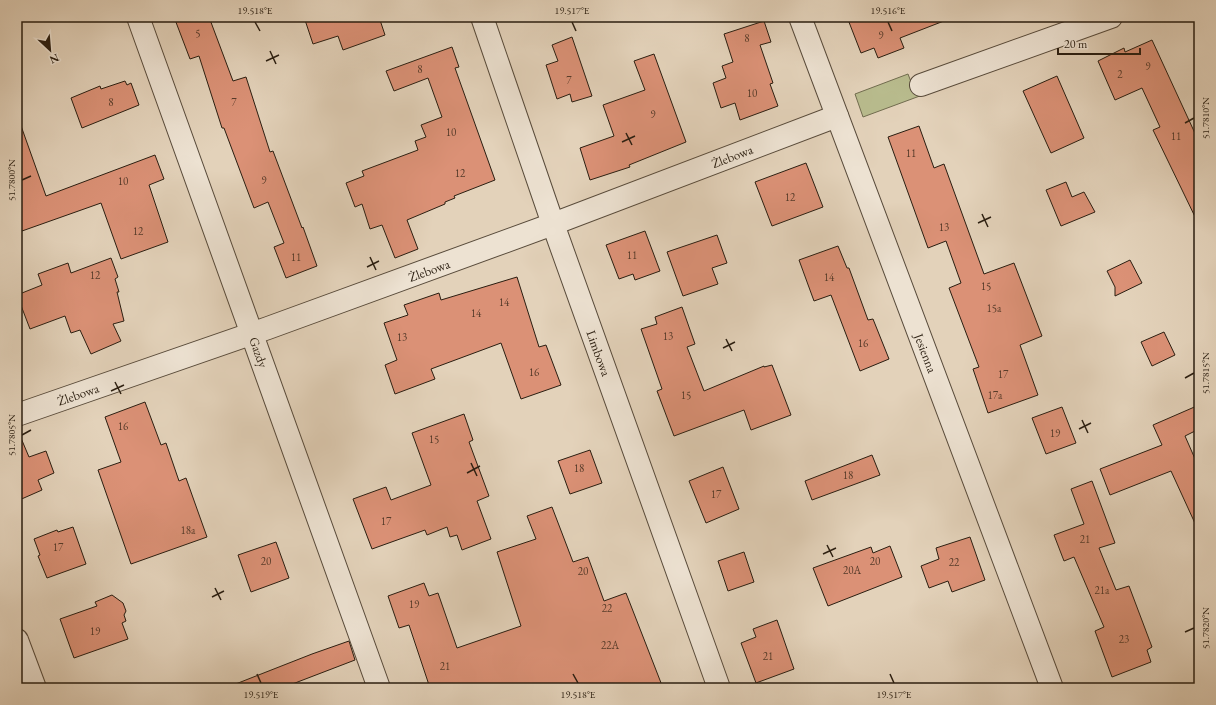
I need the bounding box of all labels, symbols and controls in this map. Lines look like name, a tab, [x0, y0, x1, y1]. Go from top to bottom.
text: 19.518°E	[238, 4, 273, 17]
text: 19.517°E	[555, 4, 590, 17]
text: 19.516°E	[871, 4, 906, 17]
house number: 5	[195, 26, 201, 40]
house number: 9	[878, 28, 884, 42]
north arrow	[30, 30, 70, 70]
scale bar	[1058, 30, 1140, 56]
house number: 8	[744, 31, 750, 45]
text: 20 m	[1064, 36, 1088, 52]
text: N	[47, 51, 61, 67]
house number: 9	[1145, 59, 1151, 73]
house number: 8	[417, 62, 423, 76]
house number: 2	[1117, 67, 1123, 81]
house number: 7	[566, 73, 572, 87]
house number: 10	[747, 86, 757, 100]
house number: 8	[108, 95, 114, 109]
house number: 7	[231, 95, 237, 109]
text: 51.7810°N	[1199, 97, 1212, 139]
house number: 9	[650, 107, 656, 121]
house number: 10	[446, 125, 456, 139]
house number: 11	[1171, 129, 1181, 143]
street label: Żlebowa	[709, 141, 756, 172]
house number: 11	[906, 146, 916, 160]
text: 51.7800°N	[5, 159, 18, 201]
house number: 12	[455, 166, 466, 180]
house number: 9	[261, 173, 267, 187]
house number: 10	[118, 174, 128, 188]
house number: 12	[785, 190, 796, 204]
house number: 13	[939, 220, 949, 234]
house number: 12	[133, 224, 144, 238]
house number: 11	[627, 248, 637, 262]
house number: 11	[291, 250, 301, 264]
street label: Żlebowa	[406, 255, 453, 286]
house number: 12	[90, 268, 101, 282]
house number: 14	[824, 270, 835, 284]
house number: 15	[981, 279, 991, 293]
house number: 14	[499, 295, 510, 309]
house number: 15a	[987, 301, 1002, 315]
house number: 14	[471, 306, 482, 320]
street label: Limbowa	[582, 328, 615, 379]
house number: 13	[663, 329, 673, 343]
house number: 13	[397, 330, 407, 344]
street label: Jesienna	[910, 330, 941, 376]
street label: Gazdy	[245, 334, 272, 370]
house number: 16	[858, 336, 869, 350]
text: 51.7815°N	[1199, 352, 1212, 394]
house number: 16	[529, 365, 540, 379]
house number: 17	[998, 367, 1009, 381]
street label: Żlebowa	[55, 379, 102, 409]
house number: 15	[681, 388, 691, 402]
house number: 17a	[988, 388, 1003, 402]
text: 51.7805°N	[5, 414, 18, 456]
house number: 16	[118, 419, 129, 433]
house number: 19	[1050, 426, 1061, 440]
house number: 15	[429, 432, 439, 446]
house number: 18	[574, 461, 584, 475]
house number: 18	[843, 468, 853, 482]
house number: 17	[711, 487, 722, 501]
house number: 17	[381, 514, 392, 528]
house number: 18a	[181, 523, 196, 537]
house number: 21	[1080, 532, 1090, 546]
house number: 17	[53, 540, 64, 554]
house number: 20	[261, 554, 271, 568]
house number: 20	[870, 554, 880, 568]
house number: 22	[949, 555, 960, 569]
house number: 20A	[843, 563, 861, 577]
house number: 20	[578, 564, 588, 578]
house number: 21a	[1095, 583, 1110, 597]
house number: 19	[409, 597, 420, 611]
house number: 22	[602, 601, 613, 615]
text: 51.7820°N	[1199, 607, 1212, 649]
house number: 19	[90, 624, 101, 638]
house number: 23	[1119, 632, 1129, 646]
house number: 22A	[601, 638, 619, 652]
house number: 21	[763, 649, 773, 663]
house number: 21	[440, 659, 450, 673]
text: 19.519°E	[244, 688, 279, 701]
text: 19.518°E	[561, 688, 596, 701]
text: 19.517°E	[877, 688, 912, 701]

